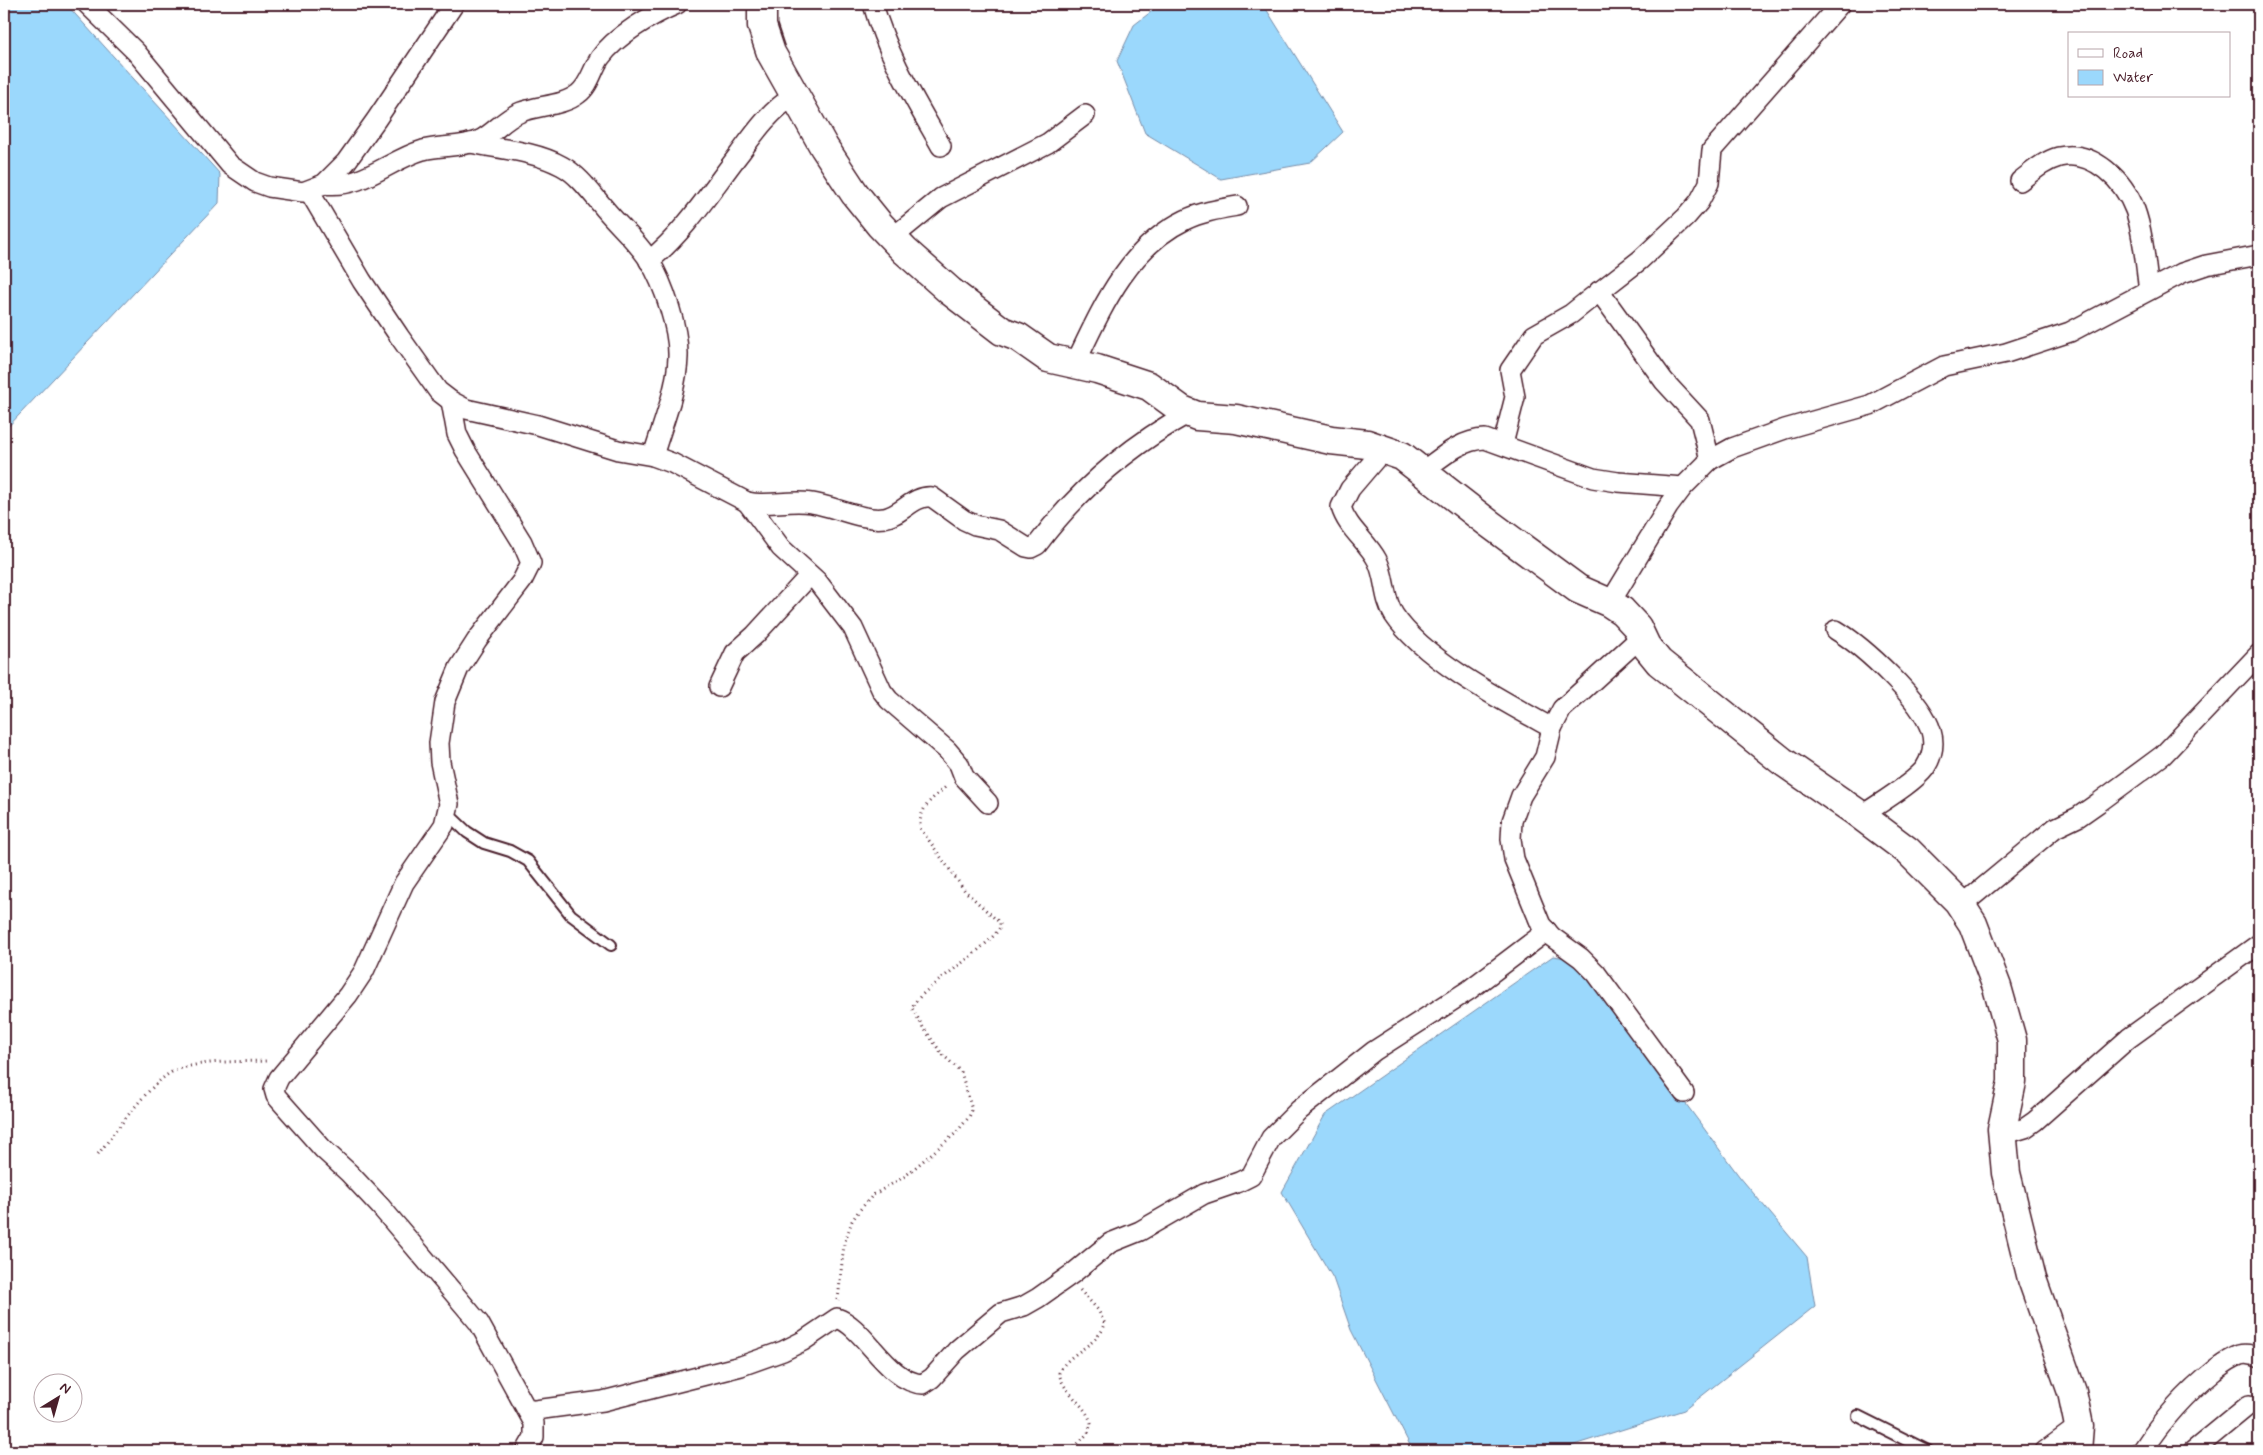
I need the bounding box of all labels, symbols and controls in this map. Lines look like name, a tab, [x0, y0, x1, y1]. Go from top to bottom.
legend	[2068, 32, 2230, 98]
text: Road	[2113, 44, 2143, 64]
text: Water	[2113, 68, 2153, 88]
north arrow	[32, 1372, 82, 1422]
text: N	[56, 1378, 74, 1398]

